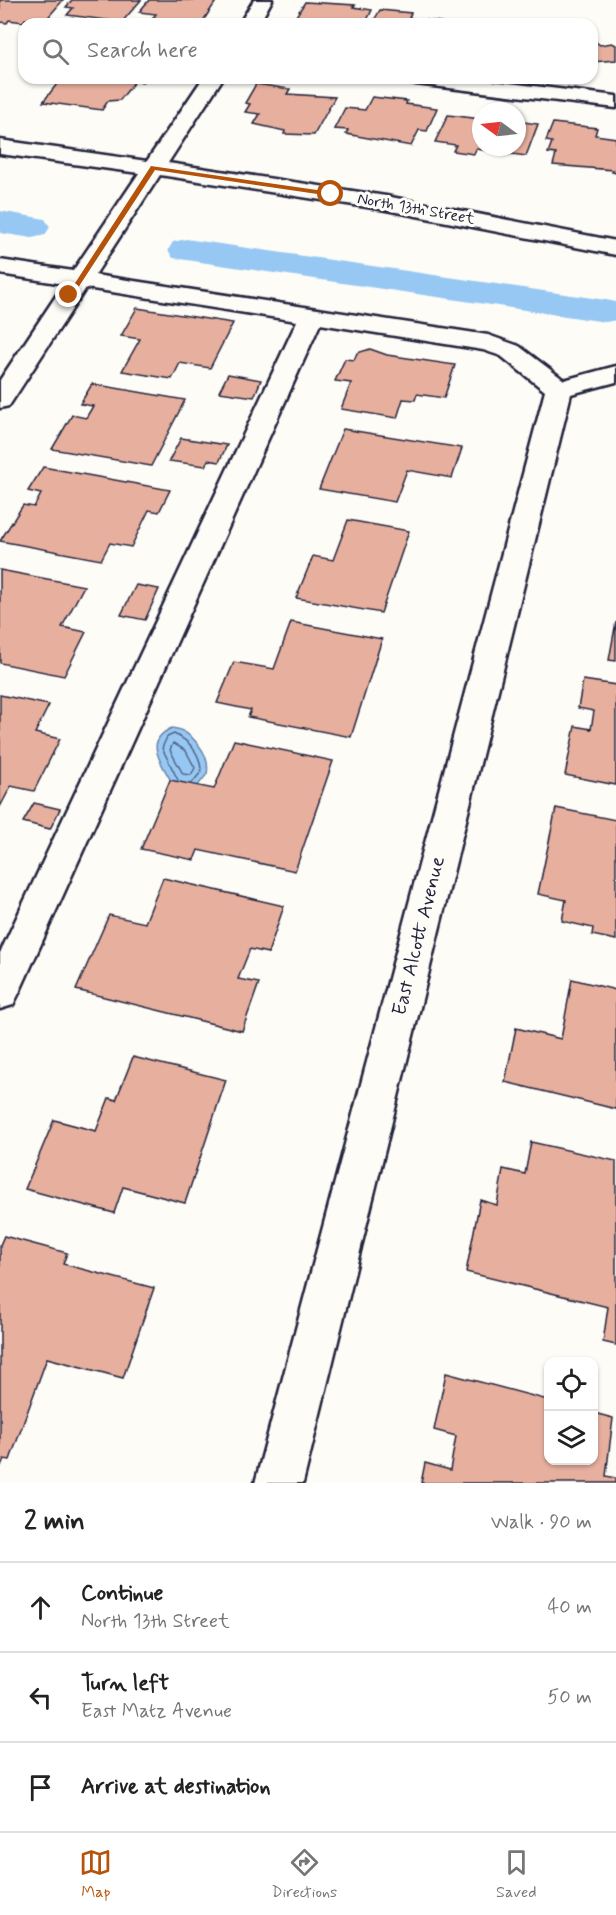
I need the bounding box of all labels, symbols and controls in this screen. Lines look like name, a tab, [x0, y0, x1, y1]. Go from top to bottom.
search box	[18, 18, 598, 84]
icon: search	[39, 35, 72, 68]
text: Search here	[87, 37, 198, 65]
north arrow	[472, 102, 526, 156]
route start	[317, 180, 343, 206]
street label: North 13th Street	[356, 188, 477, 230]
route end	[55, 281, 81, 307]
street label: East Alcott Avenue	[386, 853, 452, 1018]
map controls	[544, 1357, 598, 1465]
button: locate	[544, 1357, 598, 1411]
button: layers	[544, 1411, 598, 1465]
text: 2 min	[24, 1505, 85, 1539]
text: Walk · 90 m	[491, 1509, 592, 1536]
text: Continue	[81, 1580, 163, 1608]
icon: ahead	[24, 1591, 57, 1624]
text: 40 m	[548, 1594, 592, 1621]
text: North 13th Street	[81, 1608, 230, 1635]
text: Turn left	[81, 1670, 169, 1698]
icon: left	[24, 1681, 57, 1714]
text: 50 m	[547, 1684, 592, 1711]
text: East Matz Avenue	[81, 1698, 232, 1725]
icon: arrive	[24, 1771, 57, 1804]
text: Arrive at destination	[81, 1773, 271, 1801]
tab: Map	[79, 1846, 112, 1903]
tab: Directions	[271, 1846, 337, 1903]
tab: Saved	[496, 1846, 537, 1903]

